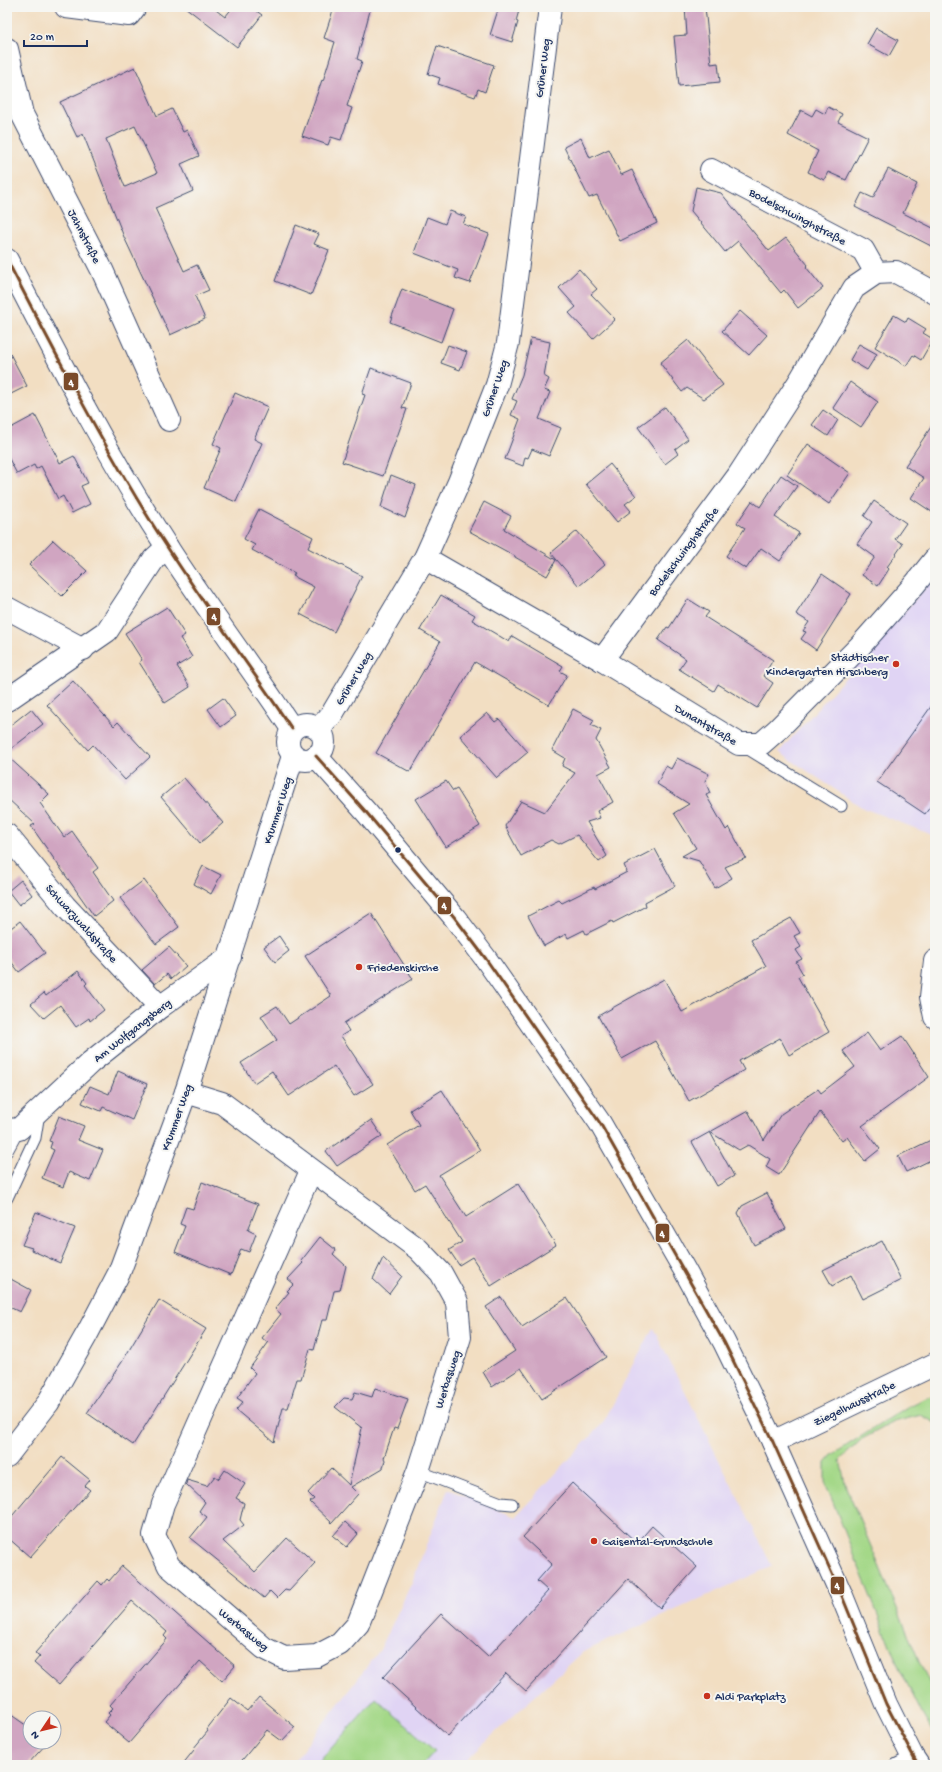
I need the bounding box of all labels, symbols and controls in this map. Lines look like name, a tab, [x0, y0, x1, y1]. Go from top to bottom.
scale bar	[24, 22, 87, 48]
text: 20 m	[30, 31, 55, 45]
street label: Grüner Weg	[533, 38, 555, 99]
street label: Bodelschwinghstraße	[745, 186, 849, 250]
street label: Jahnstraße	[64, 207, 103, 267]
street label: Grüner Weg	[480, 358, 512, 419]
line badge: 4	[63, 372, 79, 391]
text: 4	[67, 378, 74, 390]
street label: Bodelschwinghstraße	[646, 504, 723, 600]
line badge: 4	[206, 607, 221, 626]
text: 4	[210, 612, 217, 624]
street label: Grüner Weg	[333, 650, 376, 708]
place label: Städtischer Kindergarten Hirschberg	[766, 652, 890, 680]
marker: Städtischer Kindergarten Hirschberg	[891, 659, 901, 669]
street label: Dunantstraße	[670, 702, 740, 750]
street label: Krummer Weg	[261, 775, 296, 846]
unlabelled marker	[393, 845, 403, 855]
street label: Schwarzwaldstraße	[42, 882, 120, 967]
line badge: 4	[437, 896, 452, 915]
text: 4	[440, 901, 447, 913]
marker: Friedenskirche	[354, 962, 364, 972]
place label: Friedenskirche	[366, 962, 439, 976]
street label: Am Wolfgangsberg	[91, 997, 175, 1066]
street label: Krummer Weg	[159, 1082, 196, 1153]
line badge: 4	[655, 1223, 670, 1243]
text: 4	[658, 1229, 665, 1241]
street label: Werbasweg	[433, 1349, 465, 1410]
street label: Ziegelhausstraße	[812, 1379, 899, 1431]
marker: Gaisental-Grundschule	[589, 1536, 599, 1546]
place label: Gaisental-Grundschule	[602, 1536, 714, 1550]
line badge: 4	[830, 1576, 845, 1595]
text: 4	[833, 1581, 840, 1593]
street label: Werbasweg	[215, 1606, 271, 1655]
marker: Aldi Parkplatz	[702, 1691, 712, 1701]
place label: Aldi Parkplatz	[715, 1691, 786, 1705]
north arrow	[22, 1710, 62, 1750]
text: N	[28, 1728, 42, 1741]

